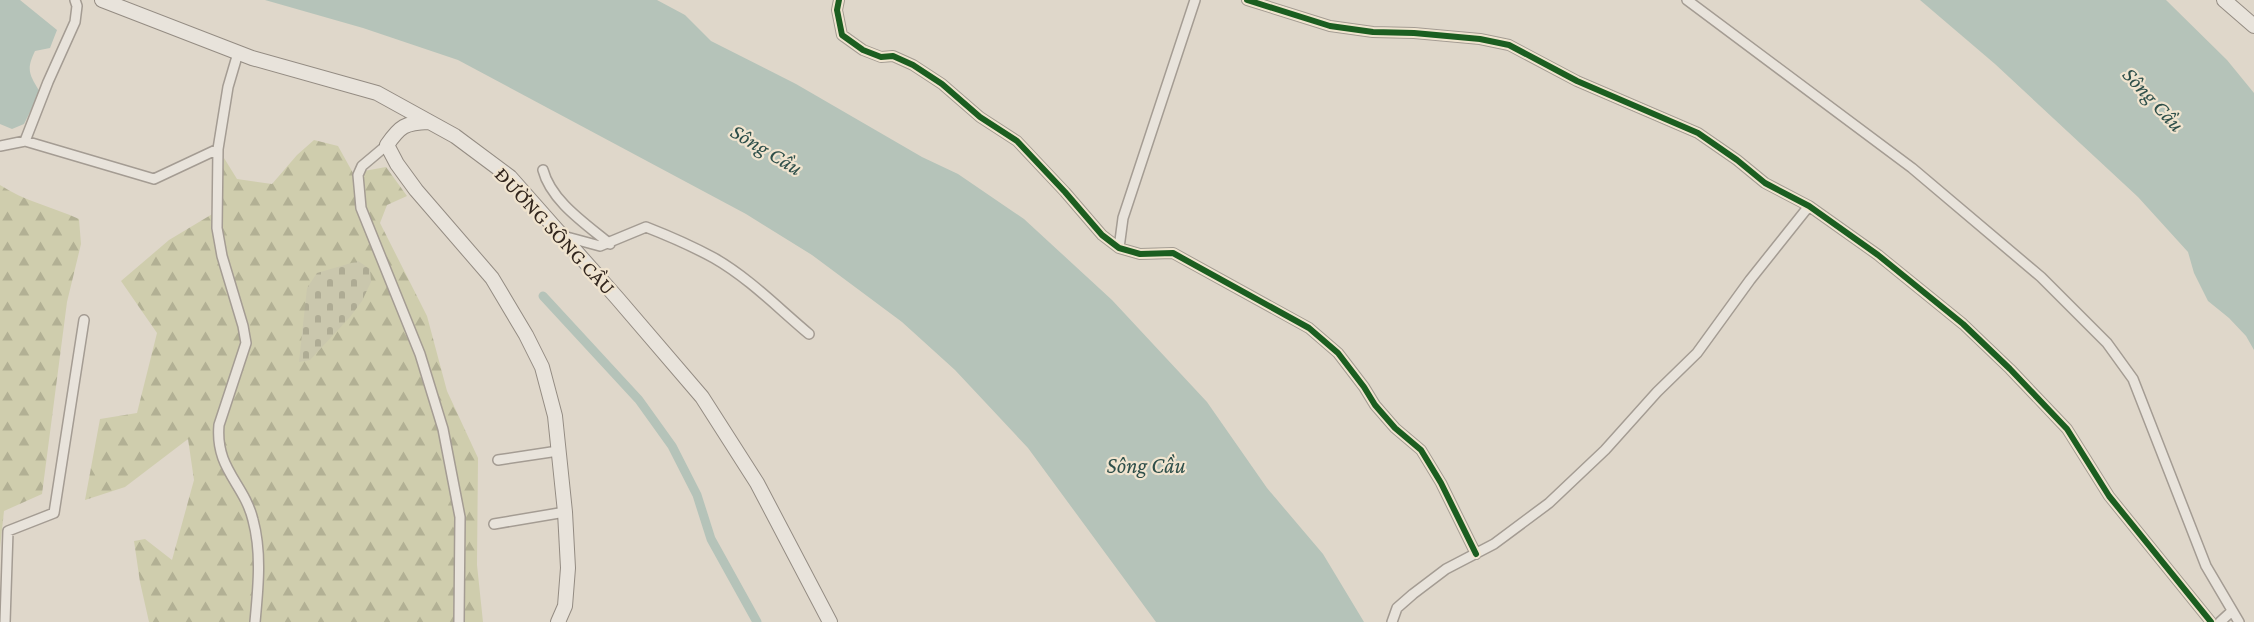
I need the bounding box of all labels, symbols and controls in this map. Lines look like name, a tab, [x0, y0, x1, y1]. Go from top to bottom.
water label: Sông Cầu	[2118, 62, 2190, 137]
water label: Sông Cầu	[726, 118, 807, 180]
street label: ĐƯỜNG SÔNG CẦU	[490, 162, 620, 300]
water label: Sông Cầu	[1107, 453, 1185, 478]

